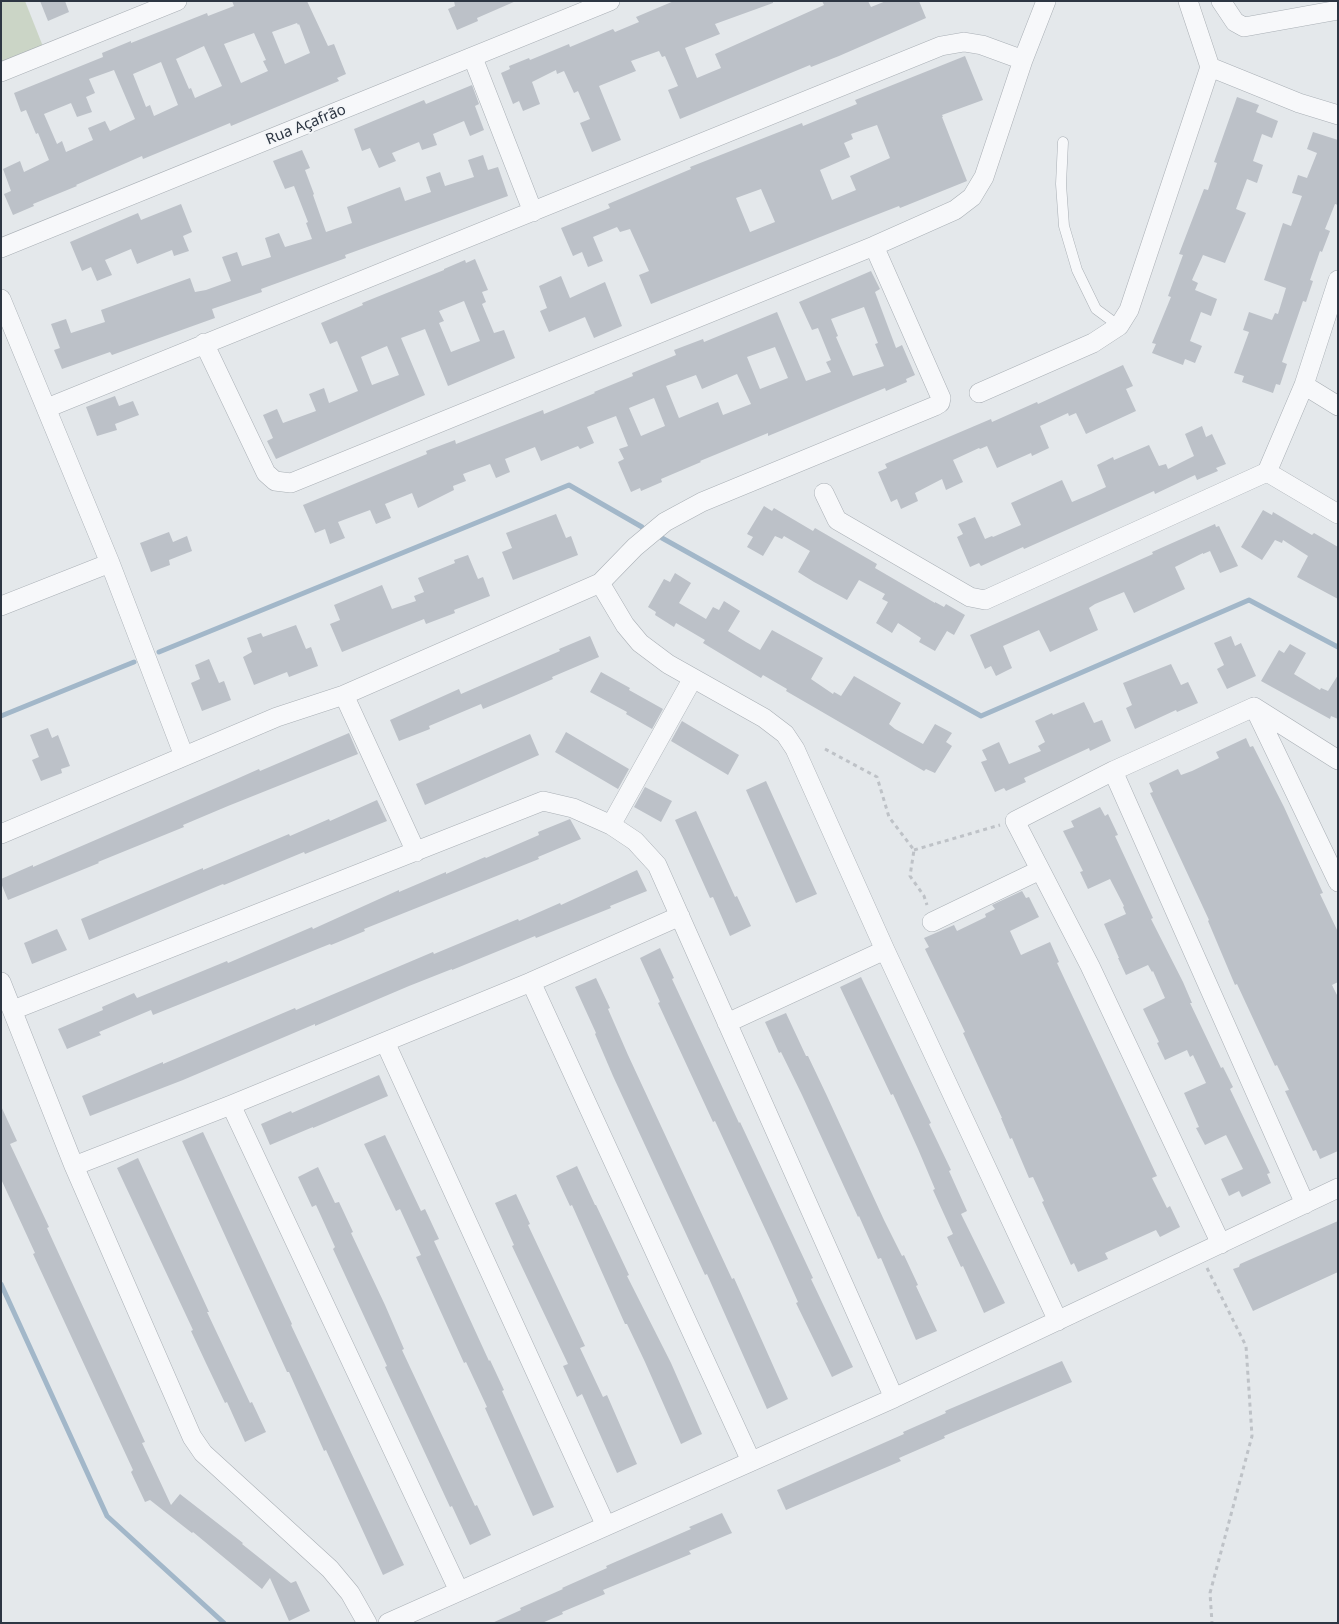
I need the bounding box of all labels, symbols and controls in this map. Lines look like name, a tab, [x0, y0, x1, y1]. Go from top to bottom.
street label: Rua Açafrão	[263, 101, 349, 149]

